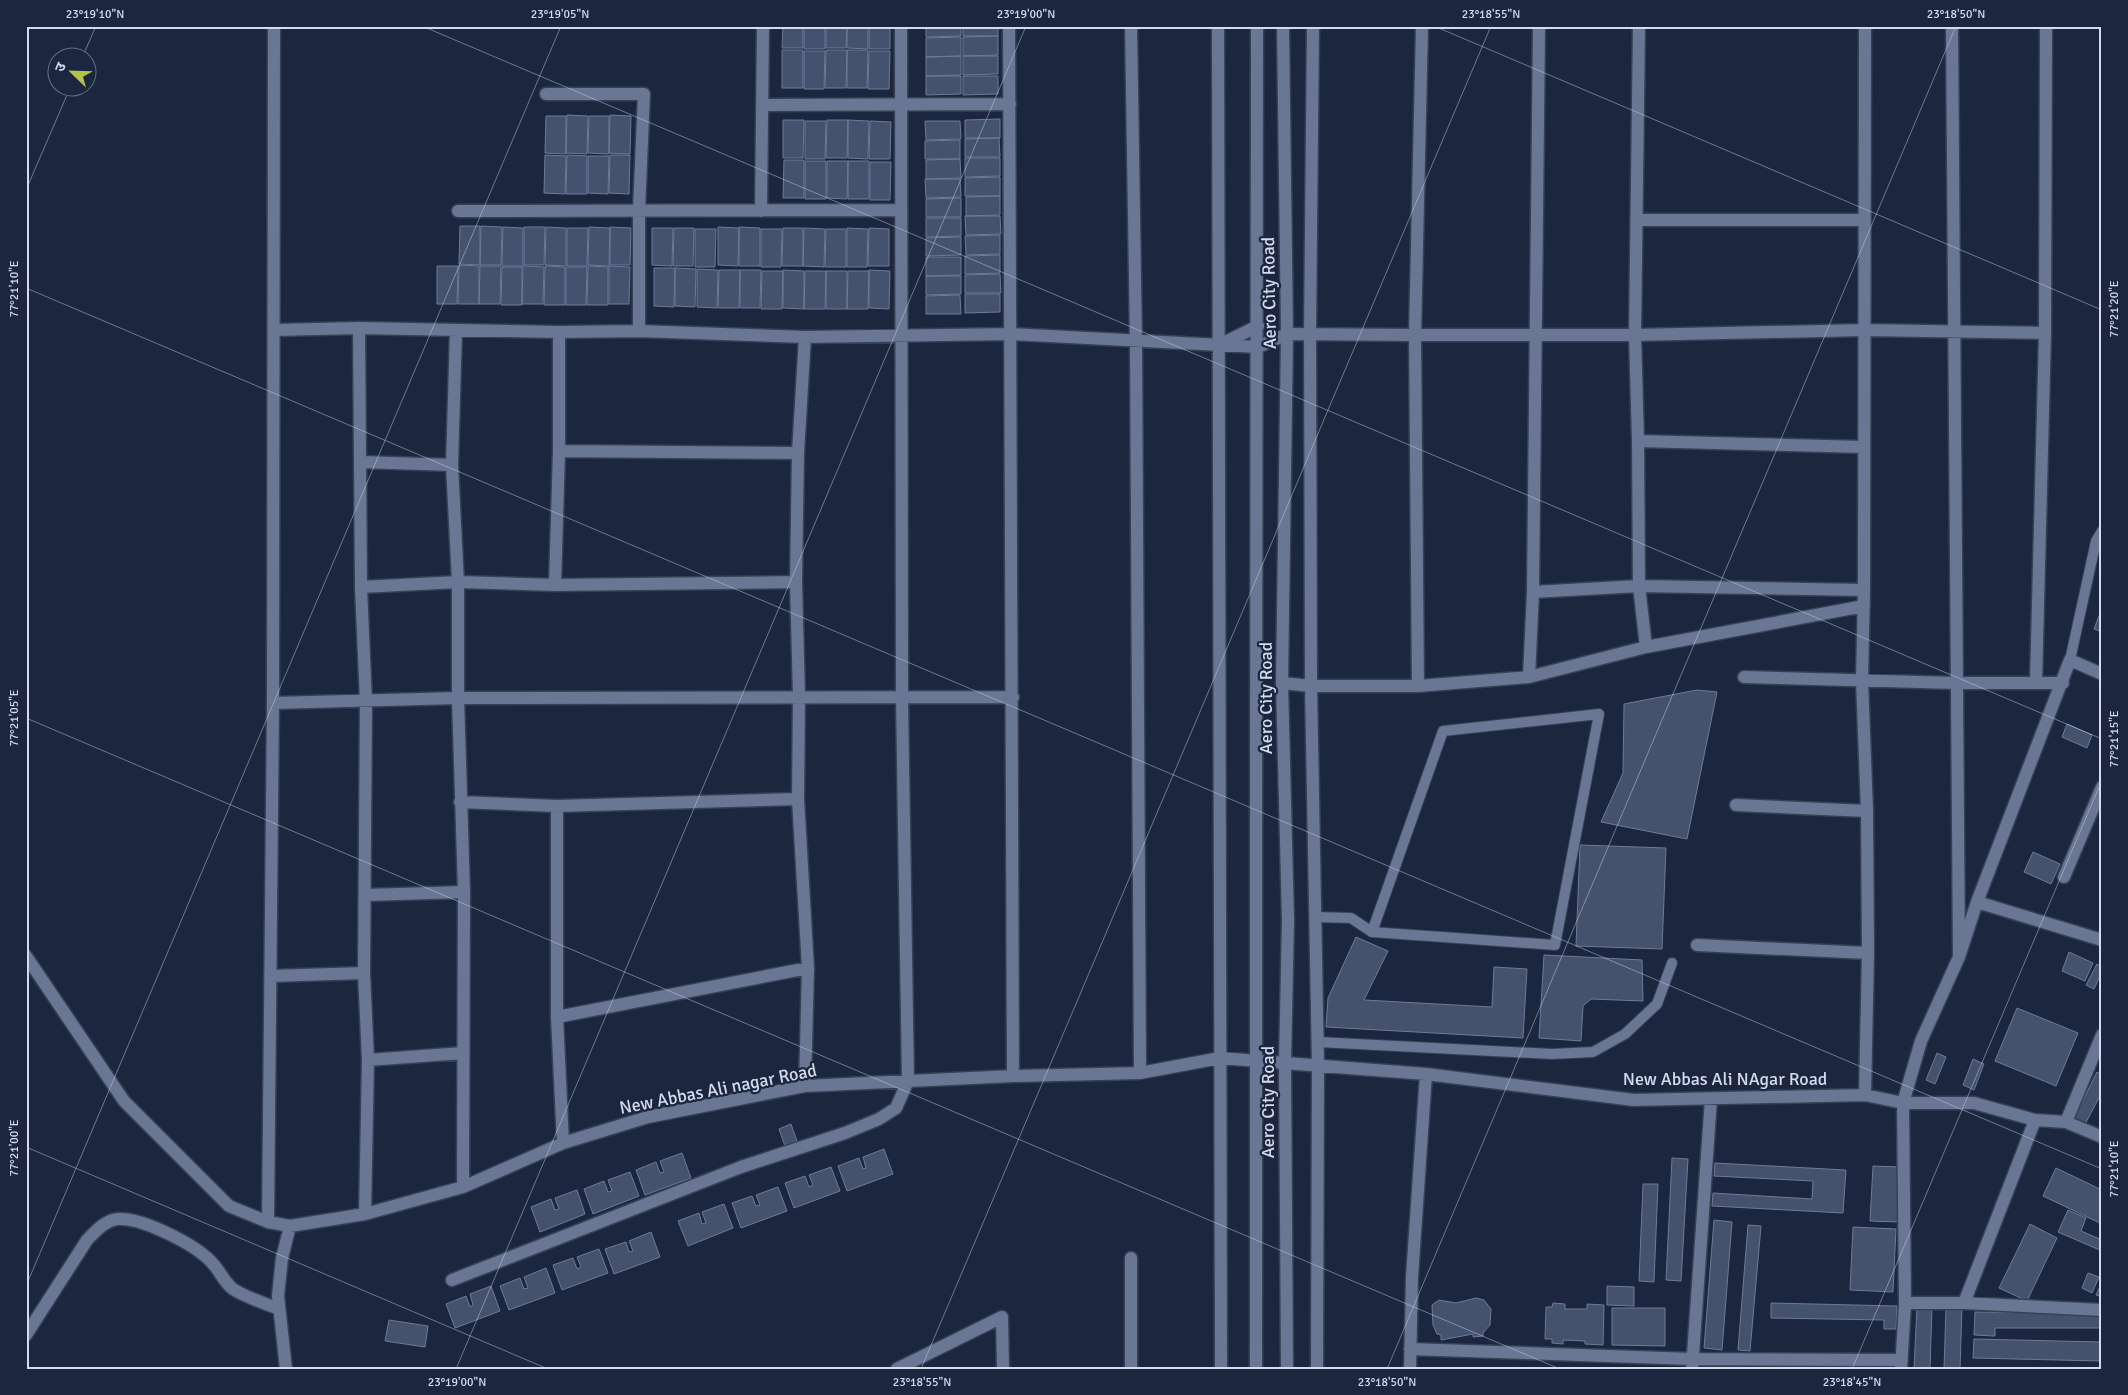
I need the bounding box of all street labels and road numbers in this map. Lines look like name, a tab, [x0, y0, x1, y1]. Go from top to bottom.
street label: Aero City Road	[1257, 237, 1281, 349]
street label: Aero City Road	[1255, 642, 1277, 754]
street label: Aero City Road	[1257, 1046, 1279, 1158]
street label: New Abbas Ali nagar Road	[618, 1059, 818, 1119]
street label: New Abbas Ali NAgar Road	[1623, 1068, 1827, 1090]

